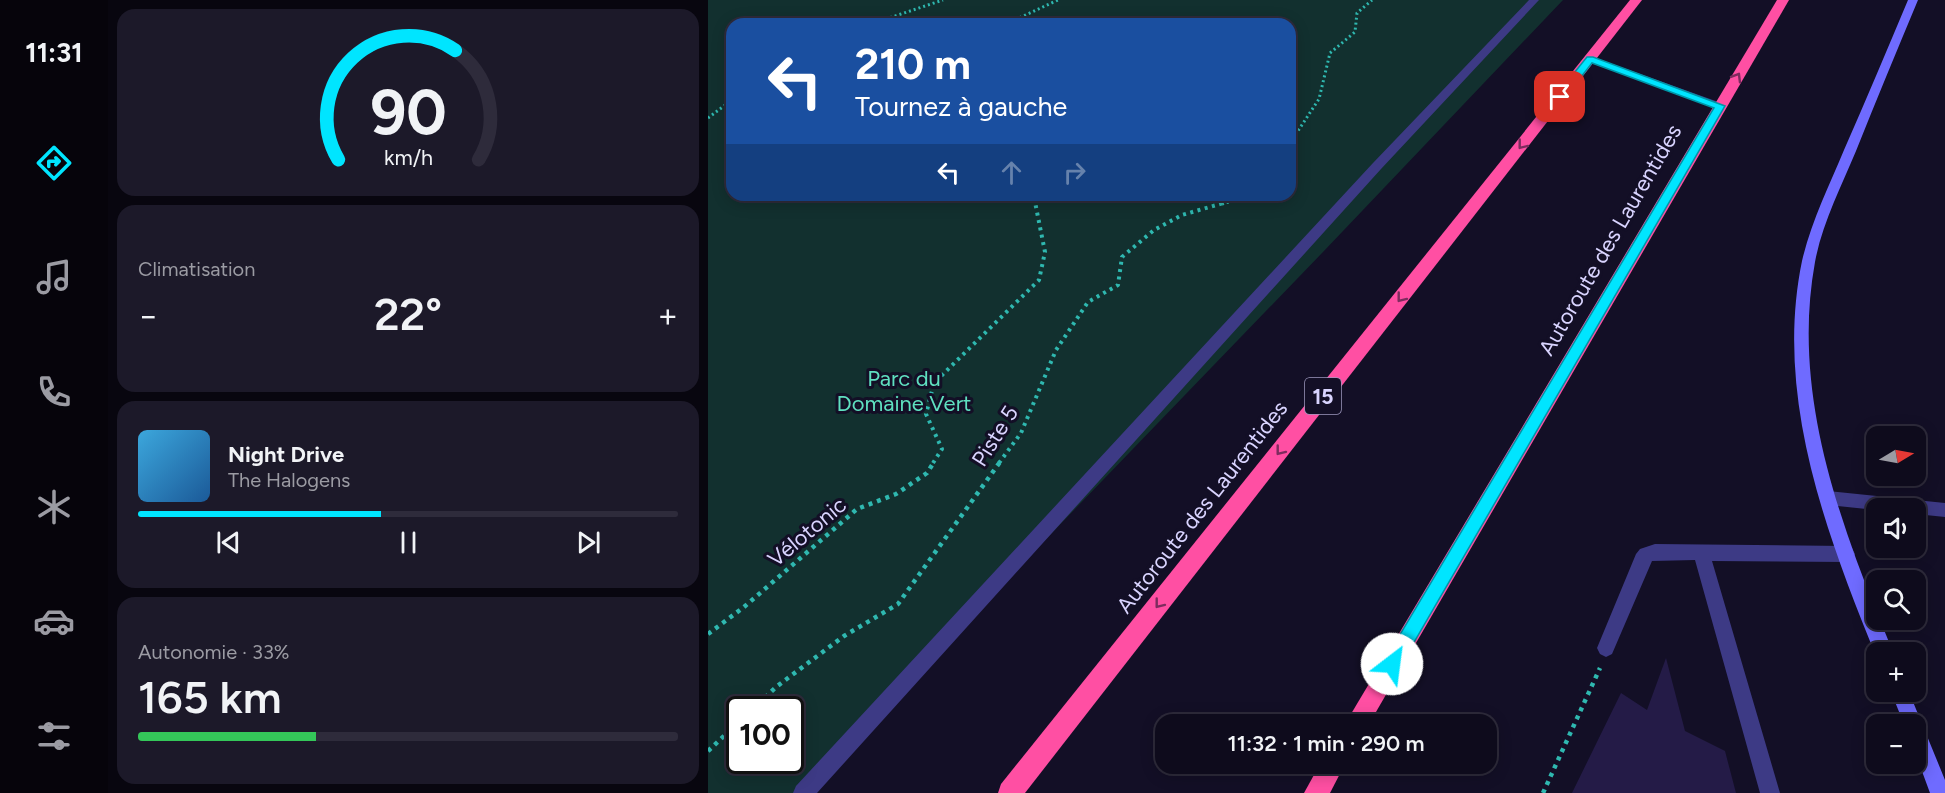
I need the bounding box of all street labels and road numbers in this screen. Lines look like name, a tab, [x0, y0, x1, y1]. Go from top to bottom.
street label: Autoroute des Laurentides	[1533, 120, 1687, 360]
road number: 15	[1305, 378, 1341, 414]
street label: Autoroute des Laurentides	[1111, 395, 1293, 619]
street label: Piste 5	[966, 401, 1024, 471]
street label: Vélotonic	[762, 491, 852, 573]

